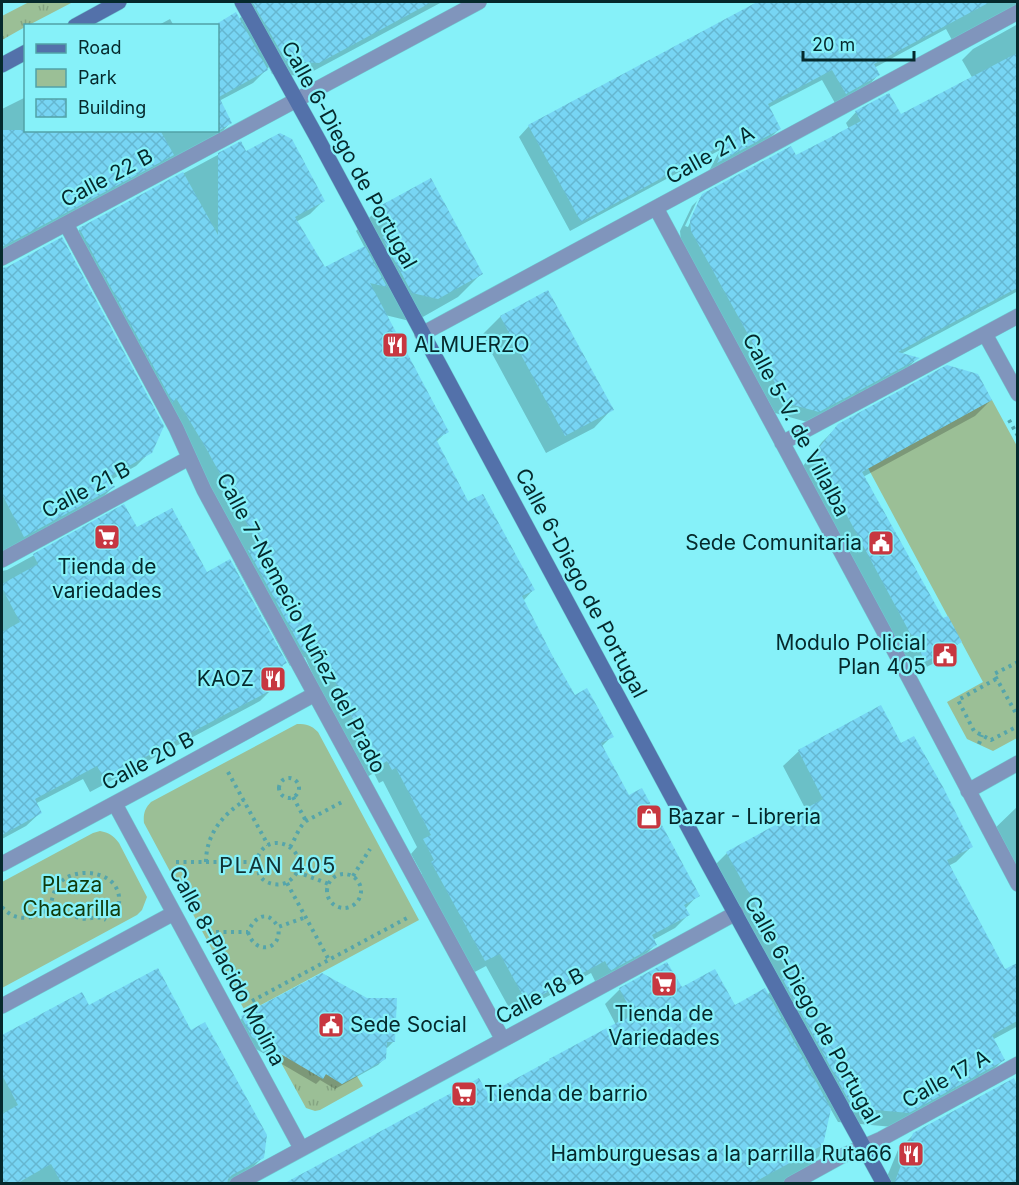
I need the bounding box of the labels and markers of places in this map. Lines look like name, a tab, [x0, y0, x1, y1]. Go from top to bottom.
restaurant icon: ALMUERZO	[380, 330, 410, 360]
place label: ALMUERZO	[414, 332, 530, 357]
supermarket icon: Tienda de variedades	[92, 522, 122, 552]
public building icon: Sede Comunitaria	[866, 528, 896, 558]
place label: Sede Comunitaria	[685, 530, 862, 555]
place label: Tienda de variedades	[52, 554, 162, 603]
place label: Modulo Policial Plan 405	[776, 630, 926, 679]
public building icon: Modulo Policial Plan 405	[930, 640, 960, 670]
restaurant icon: KAOZ	[258, 664, 288, 694]
place label: KAOZ	[197, 666, 254, 691]
shop icon: Bazar - Libreria	[634, 802, 664, 832]
place label: Bazar - Libreria	[668, 804, 821, 829]
supermarket icon: Tienda de Variedades	[649, 969, 679, 999]
place label: Tienda de Variedades	[608, 1001, 720, 1050]
public building icon: Sede Social	[316, 1010, 346, 1040]
place label: Sede Social	[350, 1012, 467, 1037]
supermarket icon: Tienda de barrio	[449, 1079, 479, 1109]
place label: Tienda de barrio	[484, 1081, 648, 1106]
restaurant icon: Hamburguesas a la parrilla Ruta66	[896, 1139, 926, 1169]
place label: Hamburguesas a la parrilla Ruta66	[550, 1141, 892, 1166]

